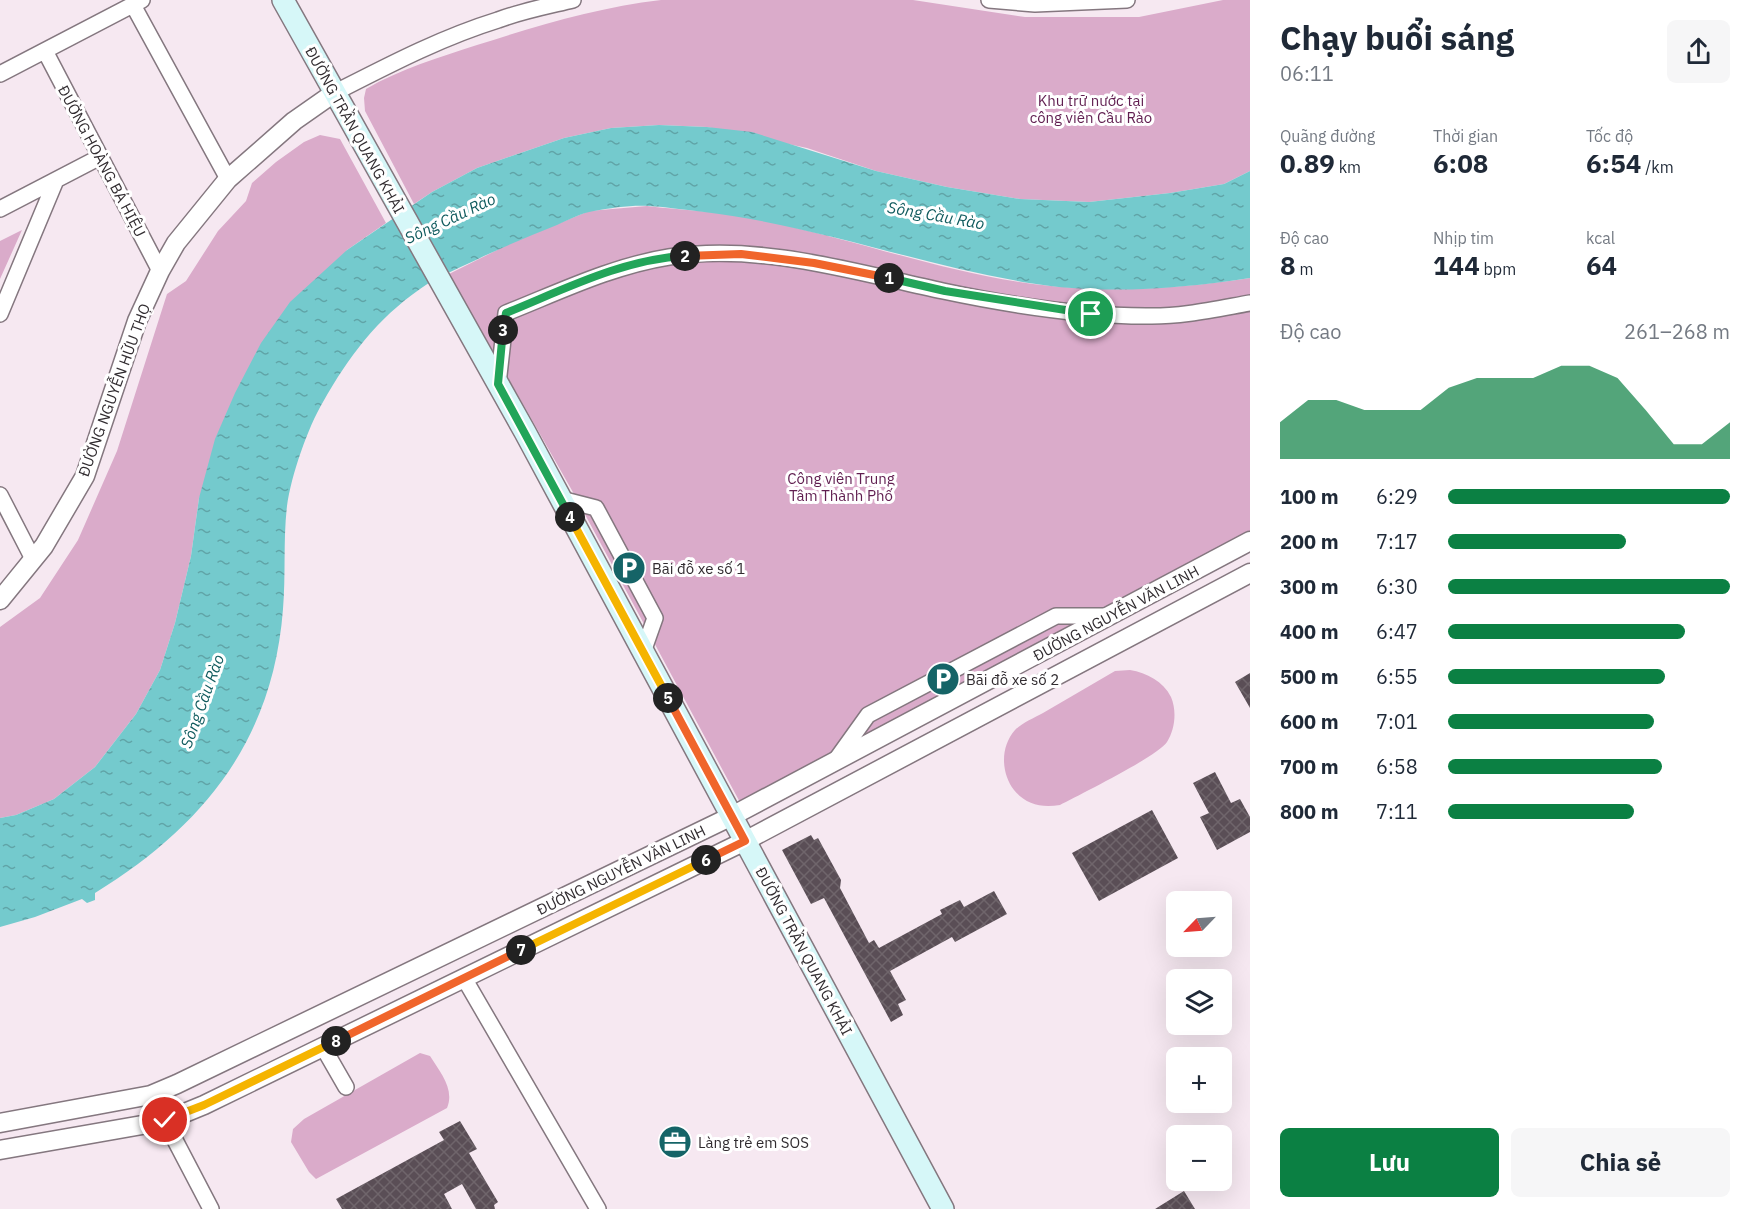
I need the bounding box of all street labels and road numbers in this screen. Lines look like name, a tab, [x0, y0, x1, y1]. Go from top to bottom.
street label: ĐƯỜNG TRẦN QUANG KHẢI	[301, 42, 411, 217]
street label: ĐƯỜNG HOÀNG BÁ HIỆU	[54, 82, 150, 240]
street label: ĐƯỜNG NGUYỄN HỮU THỌ	[73, 301, 154, 479]
street label: ĐƯỜNG NGUYỄN VĂN LINH	[1029, 560, 1202, 665]
street label: ĐƯỜNG NGUYỄN VĂN LINH	[533, 820, 709, 919]
street label: ĐƯỜNG TRẦN QUANG KHẢI	[752, 863, 858, 1038]

